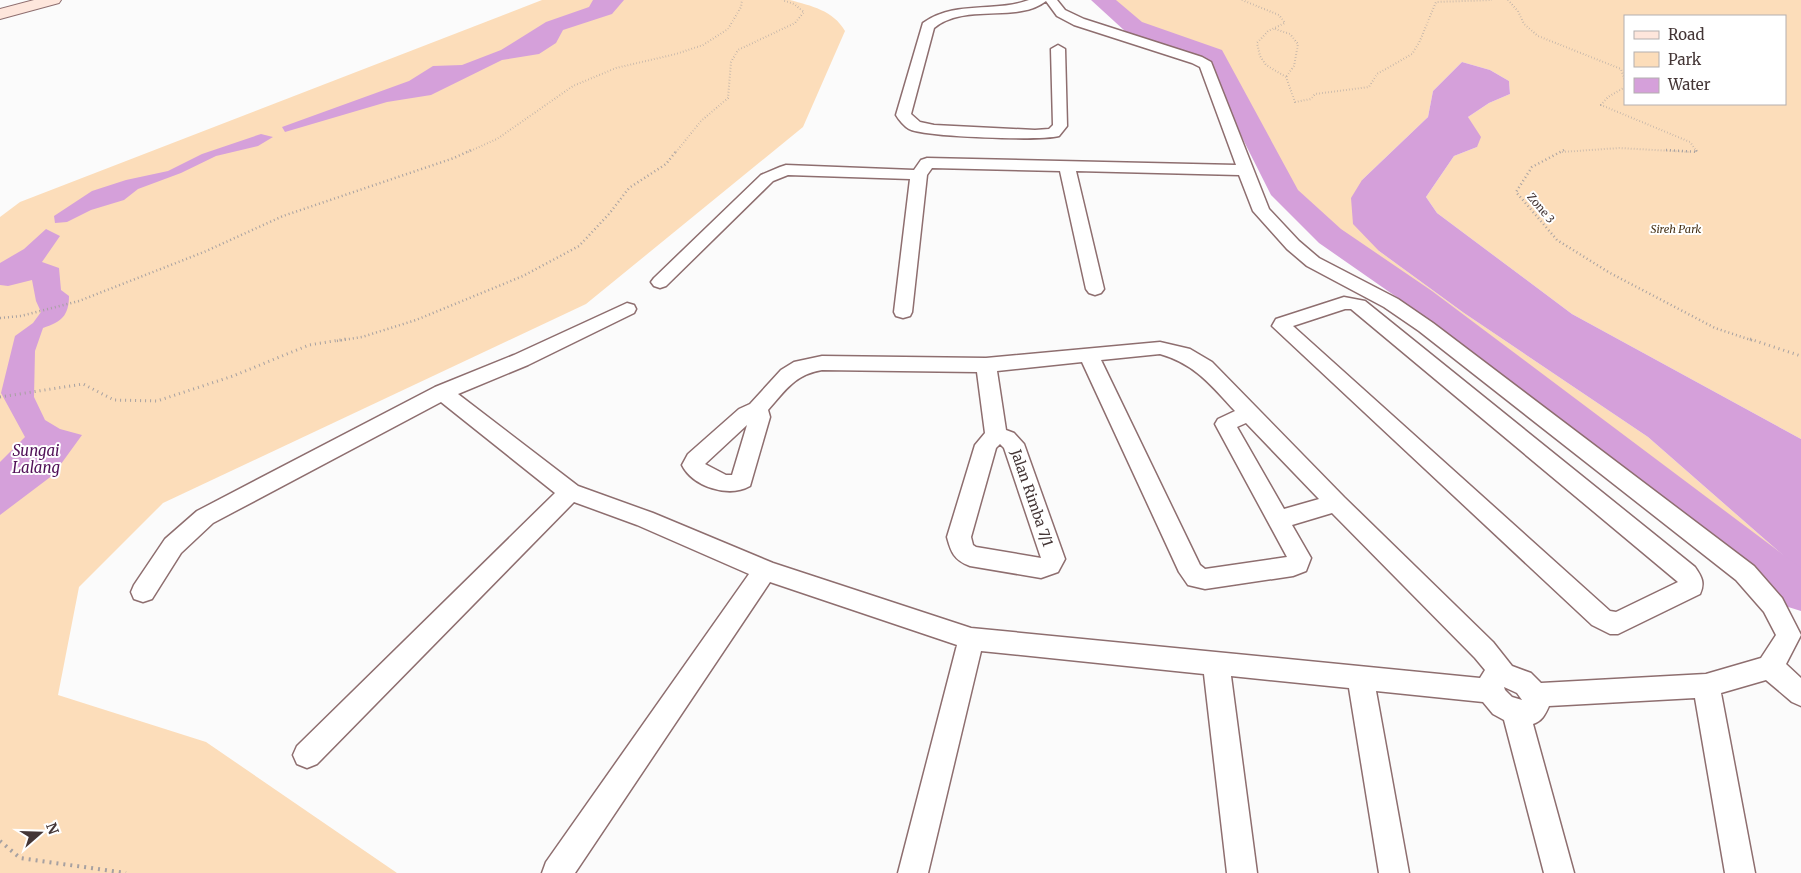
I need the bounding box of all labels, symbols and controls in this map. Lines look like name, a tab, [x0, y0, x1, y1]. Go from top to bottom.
legend	[1624, 15, 1786, 105]
text: Road	[1668, 25, 1704, 44]
text: Park	[1668, 50, 1702, 69]
text: Water	[1667, 75, 1711, 94]
street label: Zone 3	[1524, 190, 1558, 226]
park label: Sireh Park	[1651, 222, 1701, 236]
water label: Sungai Lalang	[12, 441, 60, 477]
street label: Jalan Rimba 7/1	[1007, 446, 1057, 549]
north arrow	[15, 808, 65, 858]
text: N	[42, 820, 63, 837]

